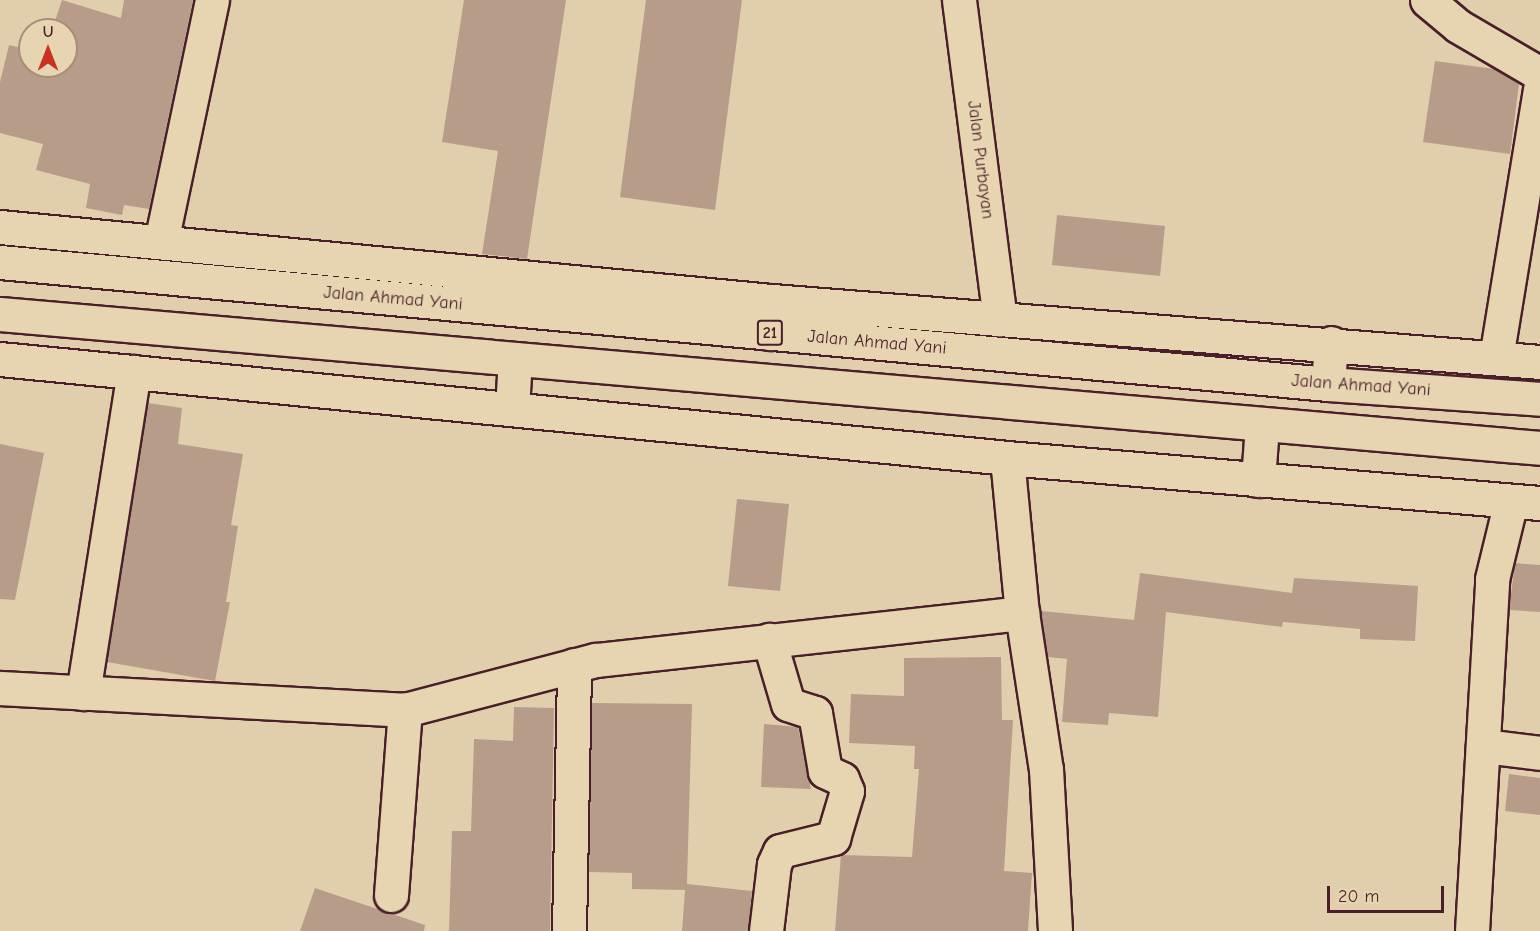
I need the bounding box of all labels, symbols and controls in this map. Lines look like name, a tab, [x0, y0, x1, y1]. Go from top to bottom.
north arrow	[18, 18, 78, 78]
text: U	[43, 23, 53, 41]
street label: Jalan Purbayan	[962, 100, 998, 220]
street label: Jalan Ahmad Yani	[323, 282, 463, 316]
road number: 21	[756, 320, 784, 346]
street label: Jalan Ahmad Yani	[807, 326, 947, 360]
street label: Jalan Ahmad Yani	[1291, 370, 1431, 402]
scale bar	[1330, 874, 1447, 912]
text: 20 m	[1338, 886, 1379, 907]

